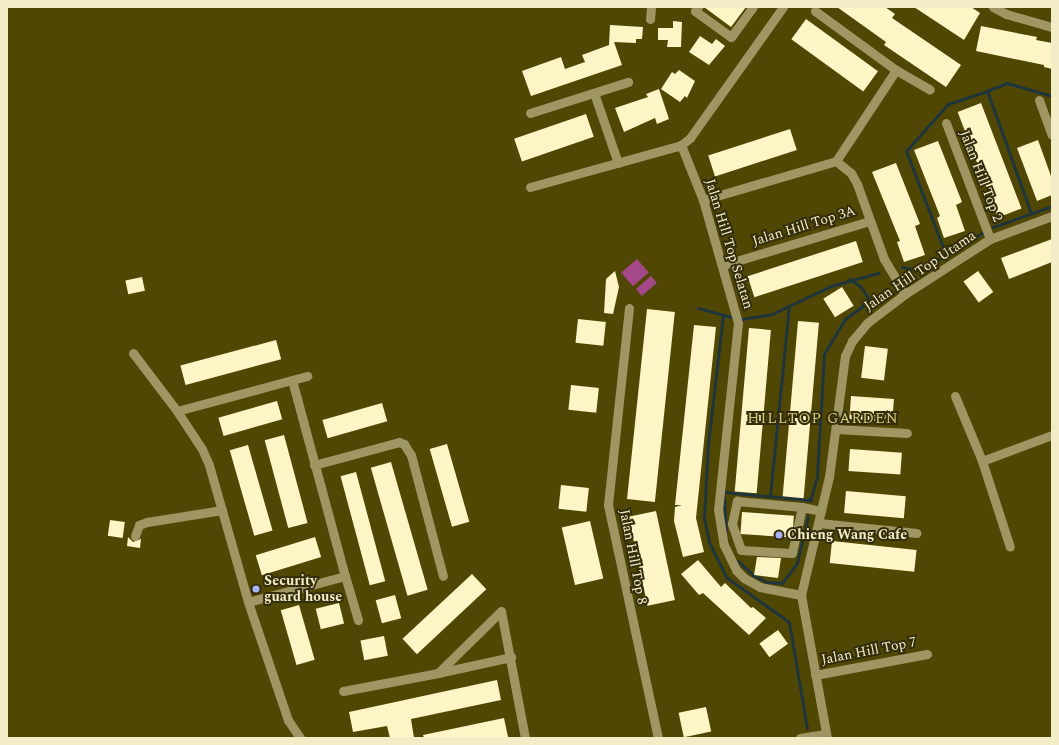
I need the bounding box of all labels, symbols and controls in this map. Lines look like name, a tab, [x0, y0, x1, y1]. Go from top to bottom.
street label: Jalan Hill Top 2	[956, 128, 1006, 224]
street label: Jalan Hill Top Selatan	[701, 177, 757, 311]
street label: Jalan Hill Top 3A	[750, 202, 858, 250]
street label: Jalan Hill Top Utama	[861, 227, 979, 315]
district label: HILLTOP GARDEN	[747, 410, 899, 428]
street label: Jalan Hill Top 8	[616, 508, 650, 606]
place label: Chieng Wang Cafe	[787, 527, 907, 543]
marker: Chieng Wang Cafe	[774, 530, 784, 540]
place label: Security guard house	[264, 573, 342, 606]
marker: Security guard house	[251, 584, 261, 594]
street label: Jalan Hill Top 7	[820, 634, 918, 668]

